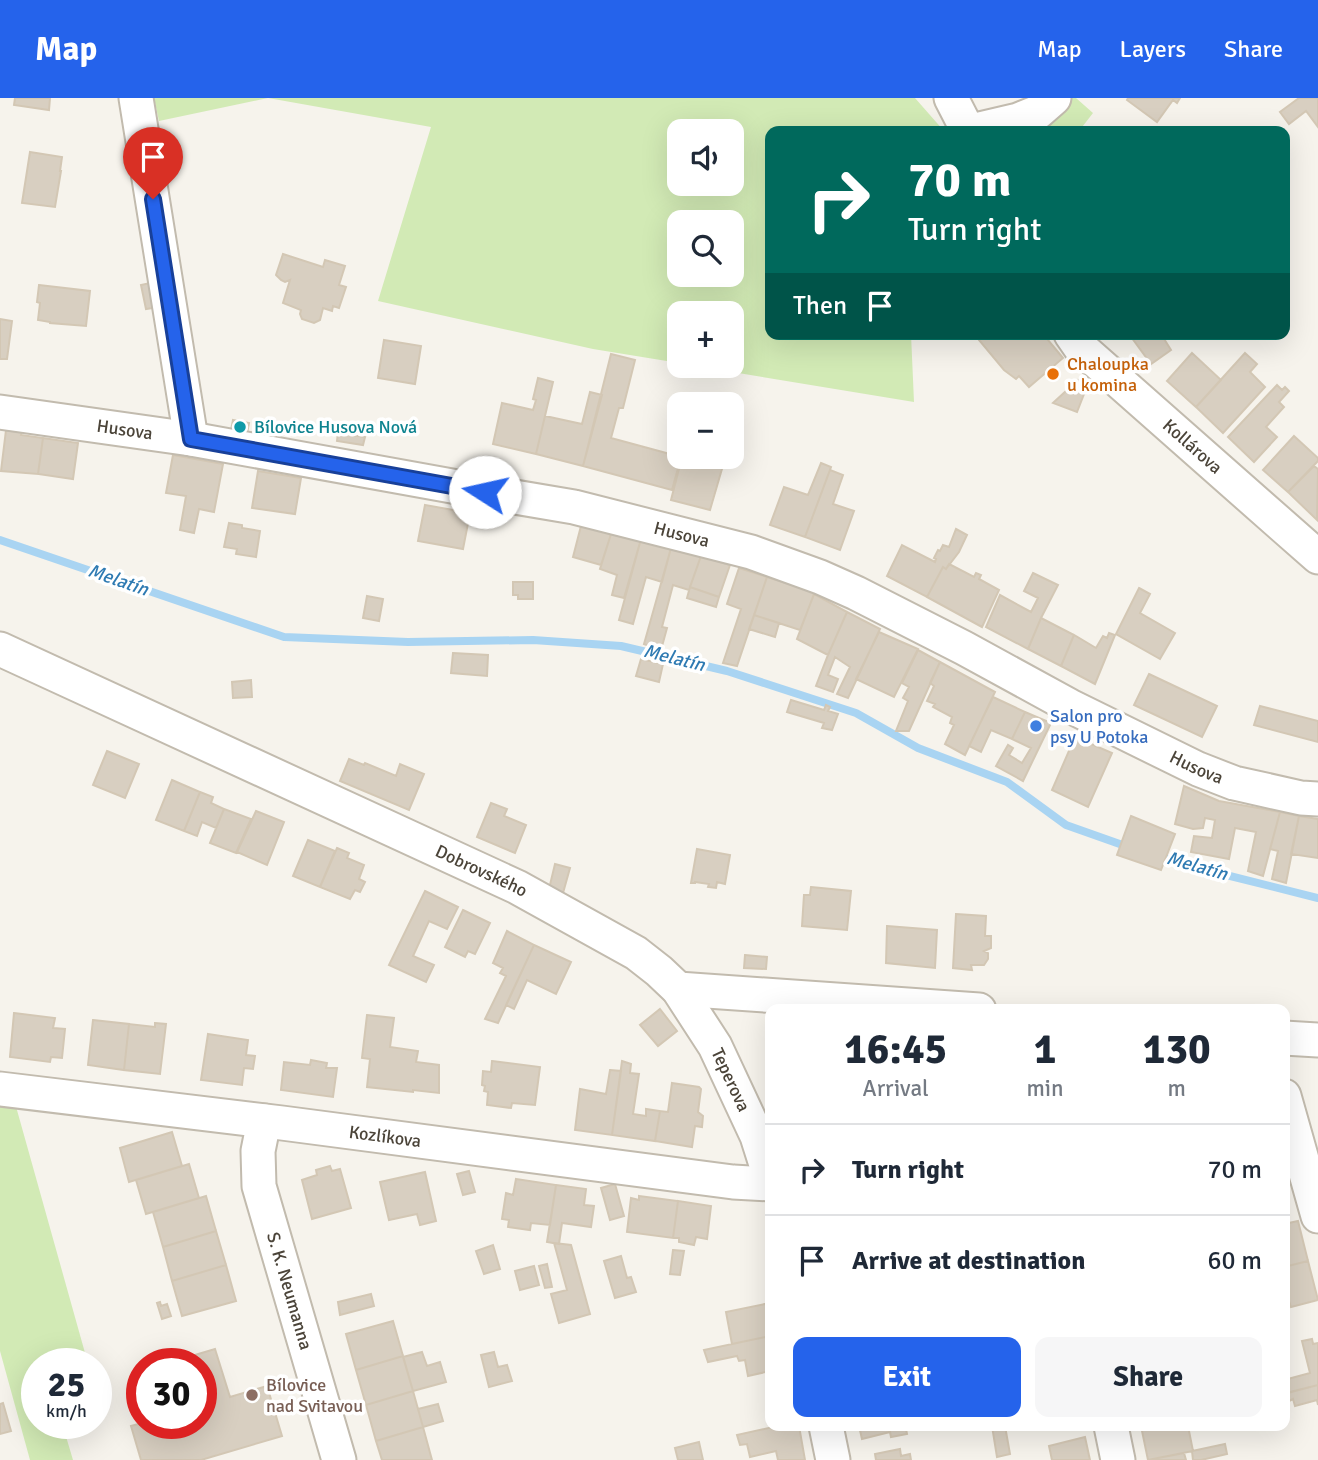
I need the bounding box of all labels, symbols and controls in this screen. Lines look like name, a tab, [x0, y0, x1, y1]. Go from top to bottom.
text: Map	[35, 29, 97, 70]
text: Map	[1037, 34, 1082, 64]
text: Layers	[1120, 34, 1186, 64]
text: Share	[1224, 34, 1283, 64]
map controls	[667, 119, 744, 469]
button: sound	[667, 119, 744, 196]
pin	[123, 127, 183, 199]
icon: arrive	[134, 138, 172, 176]
text: 70 m	[908, 150, 1011, 210]
icon: right	[793, 154, 884, 245]
button: search	[667, 210, 744, 287]
text: Turn right	[908, 210, 1041, 249]
icon: arrive	[861, 287, 899, 325]
text: Then	[793, 290, 847, 322]
button: +	[667, 301, 744, 378]
place label: Chaloupka u komina	[1067, 353, 1149, 396]
marker: Chaloupka u komina	[1045, 366, 1061, 382]
button: −	[667, 392, 744, 469]
street label: Kollárova	[1158, 414, 1227, 478]
street label: Husova	[95, 415, 154, 444]
place label: Bílovice Husova Nová	[254, 416, 417, 438]
marker: Bílovice Husova Nová	[232, 419, 248, 435]
position arrow	[448, 455, 522, 529]
street label: Husova	[652, 517, 712, 552]
water label: Melatín	[85, 559, 152, 602]
water label: Melatín	[641, 639, 708, 677]
place label: Salon pro psy U Potoka	[1050, 705, 1148, 748]
marker: Salon pro psy U Potoka	[1028, 718, 1044, 734]
street label: Husova	[1166, 746, 1226, 789]
street label: Dobrovského	[432, 840, 531, 902]
water label: Melatín	[1164, 846, 1231, 886]
text: 16:45	[844, 1024, 947, 1075]
text: 1	[1034, 1024, 1056, 1075]
text: 130	[1143, 1024, 1211, 1075]
street label: Teperova	[707, 1045, 755, 1115]
text: Arrival	[863, 1074, 929, 1103]
text: min	[1026, 1074, 1064, 1103]
text: m	[1168, 1074, 1186, 1103]
street label: Kozlíkova	[348, 1121, 423, 1152]
icon: right	[793, 1151, 831, 1189]
text: Turn right	[852, 1154, 964, 1186]
text: 70 m	[1207, 1154, 1262, 1186]
street label: S. K. Neumanna	[262, 1230, 317, 1352]
icon: arrive	[793, 1242, 831, 1280]
text: Arrive at destination	[852, 1245, 1085, 1277]
text: 60 m	[1207, 1245, 1262, 1277]
button: Exit	[793, 1337, 1021, 1417]
button: Share	[1035, 1337, 1262, 1417]
speed limit sign: 30	[126, 1348, 217, 1439]
text: 25	[48, 1363, 85, 1406]
place label: Bílovice nad Svitavou	[266, 1374, 363, 1417]
marker: Bílovice nad Svitavou	[244, 1387, 260, 1403]
text: km/h	[46, 1400, 87, 1422]

